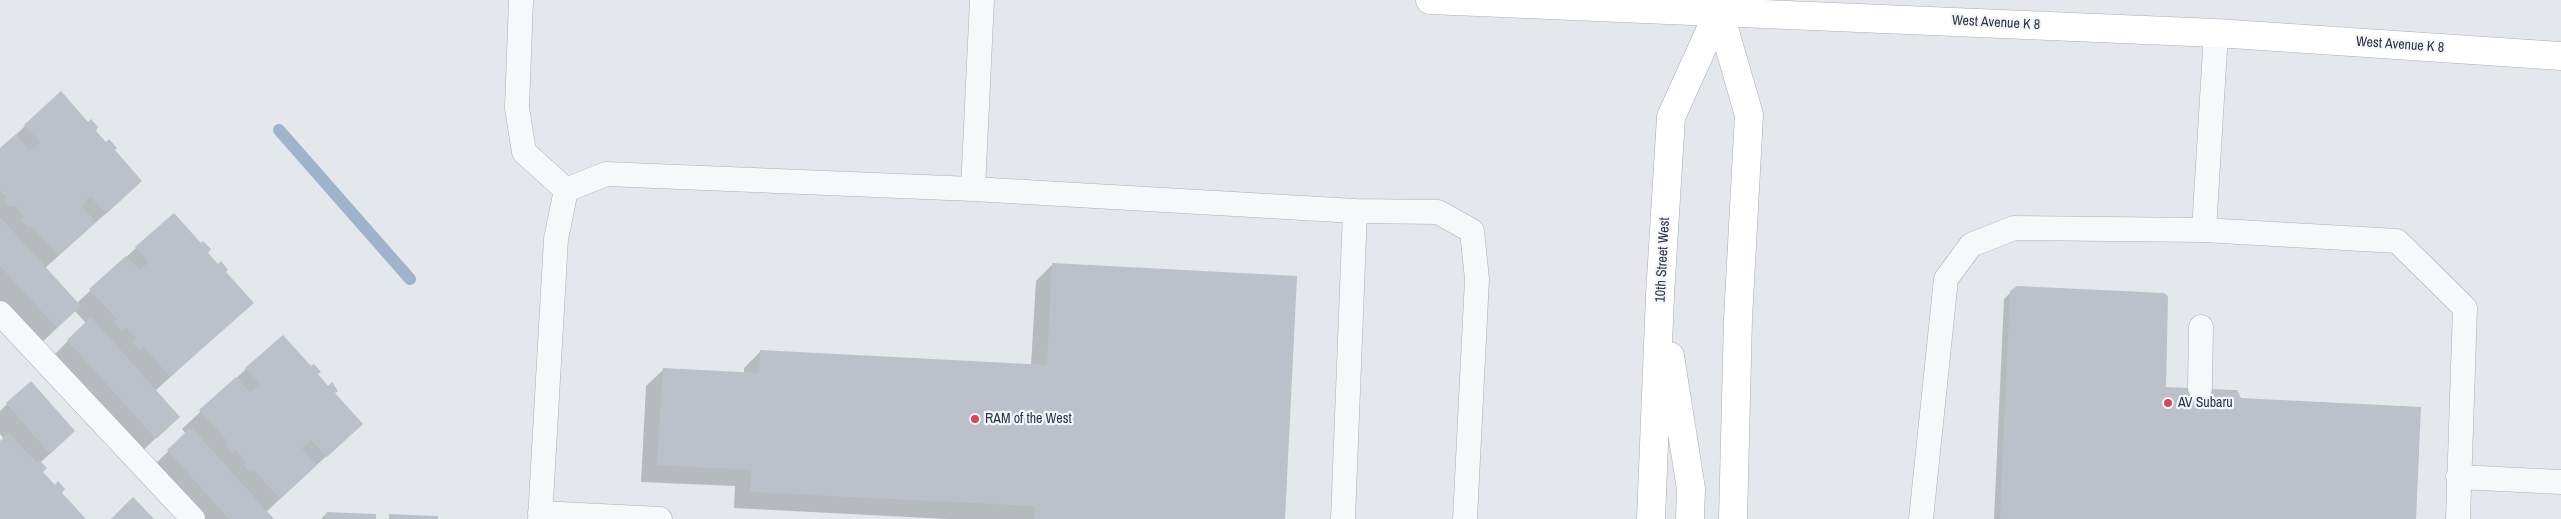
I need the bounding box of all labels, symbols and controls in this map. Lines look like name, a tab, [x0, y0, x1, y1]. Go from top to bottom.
street label: West Avenue K 8	[1951, 12, 2041, 34]
street label: West Avenue K 8	[2355, 34, 2445, 56]
street label: 10th Street West	[1652, 217, 1674, 303]
place label: AV Subaru	[2178, 395, 2233, 411]
marker: AV Subaru	[2162, 397, 2174, 409]
place label: RAM of the West	[985, 411, 1072, 427]
marker: RAM of the West	[969, 413, 981, 425]

